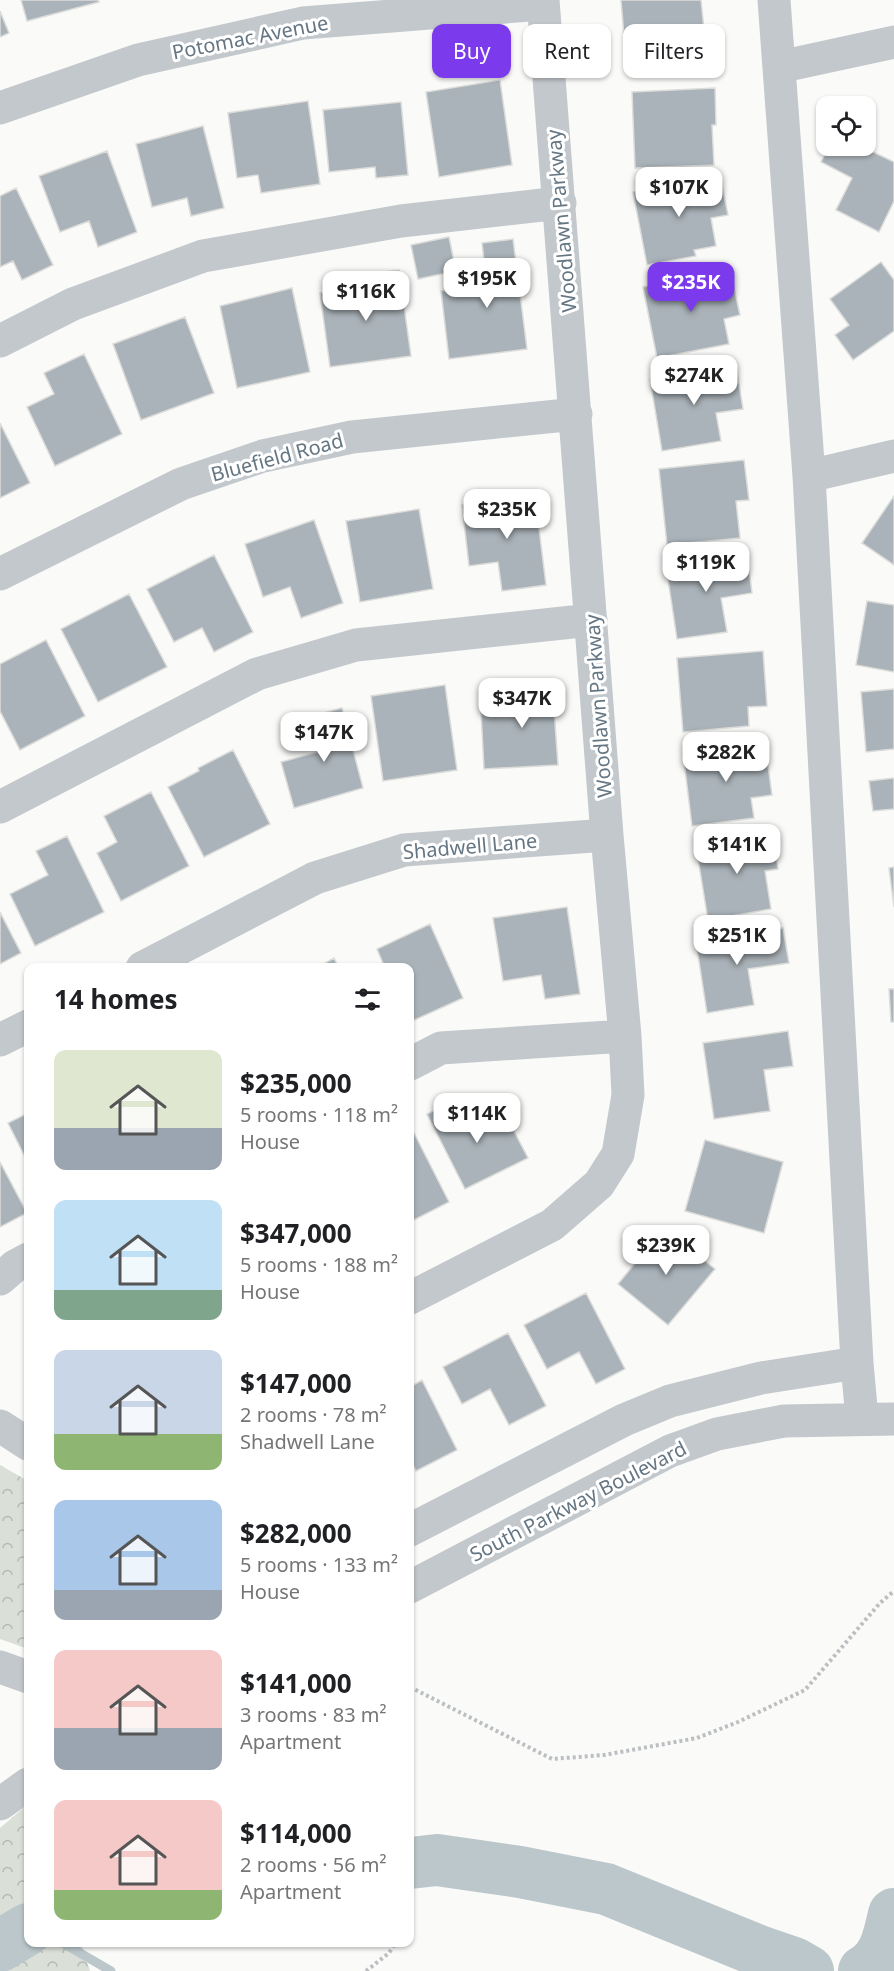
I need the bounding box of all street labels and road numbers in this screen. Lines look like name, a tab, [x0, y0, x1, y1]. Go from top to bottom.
street label: Potomac Avenue	[170, 9, 330, 65]
street label: Woodlawn Parkway	[539, 127, 582, 314]
street label: Bluefield Road	[208, 426, 346, 488]
street label: Woodlawn Parkway	[578, 613, 618, 799]
street label: Shadwell Lane	[402, 827, 538, 865]
street label: South Parkway Boulevard	[465, 1435, 691, 1567]

